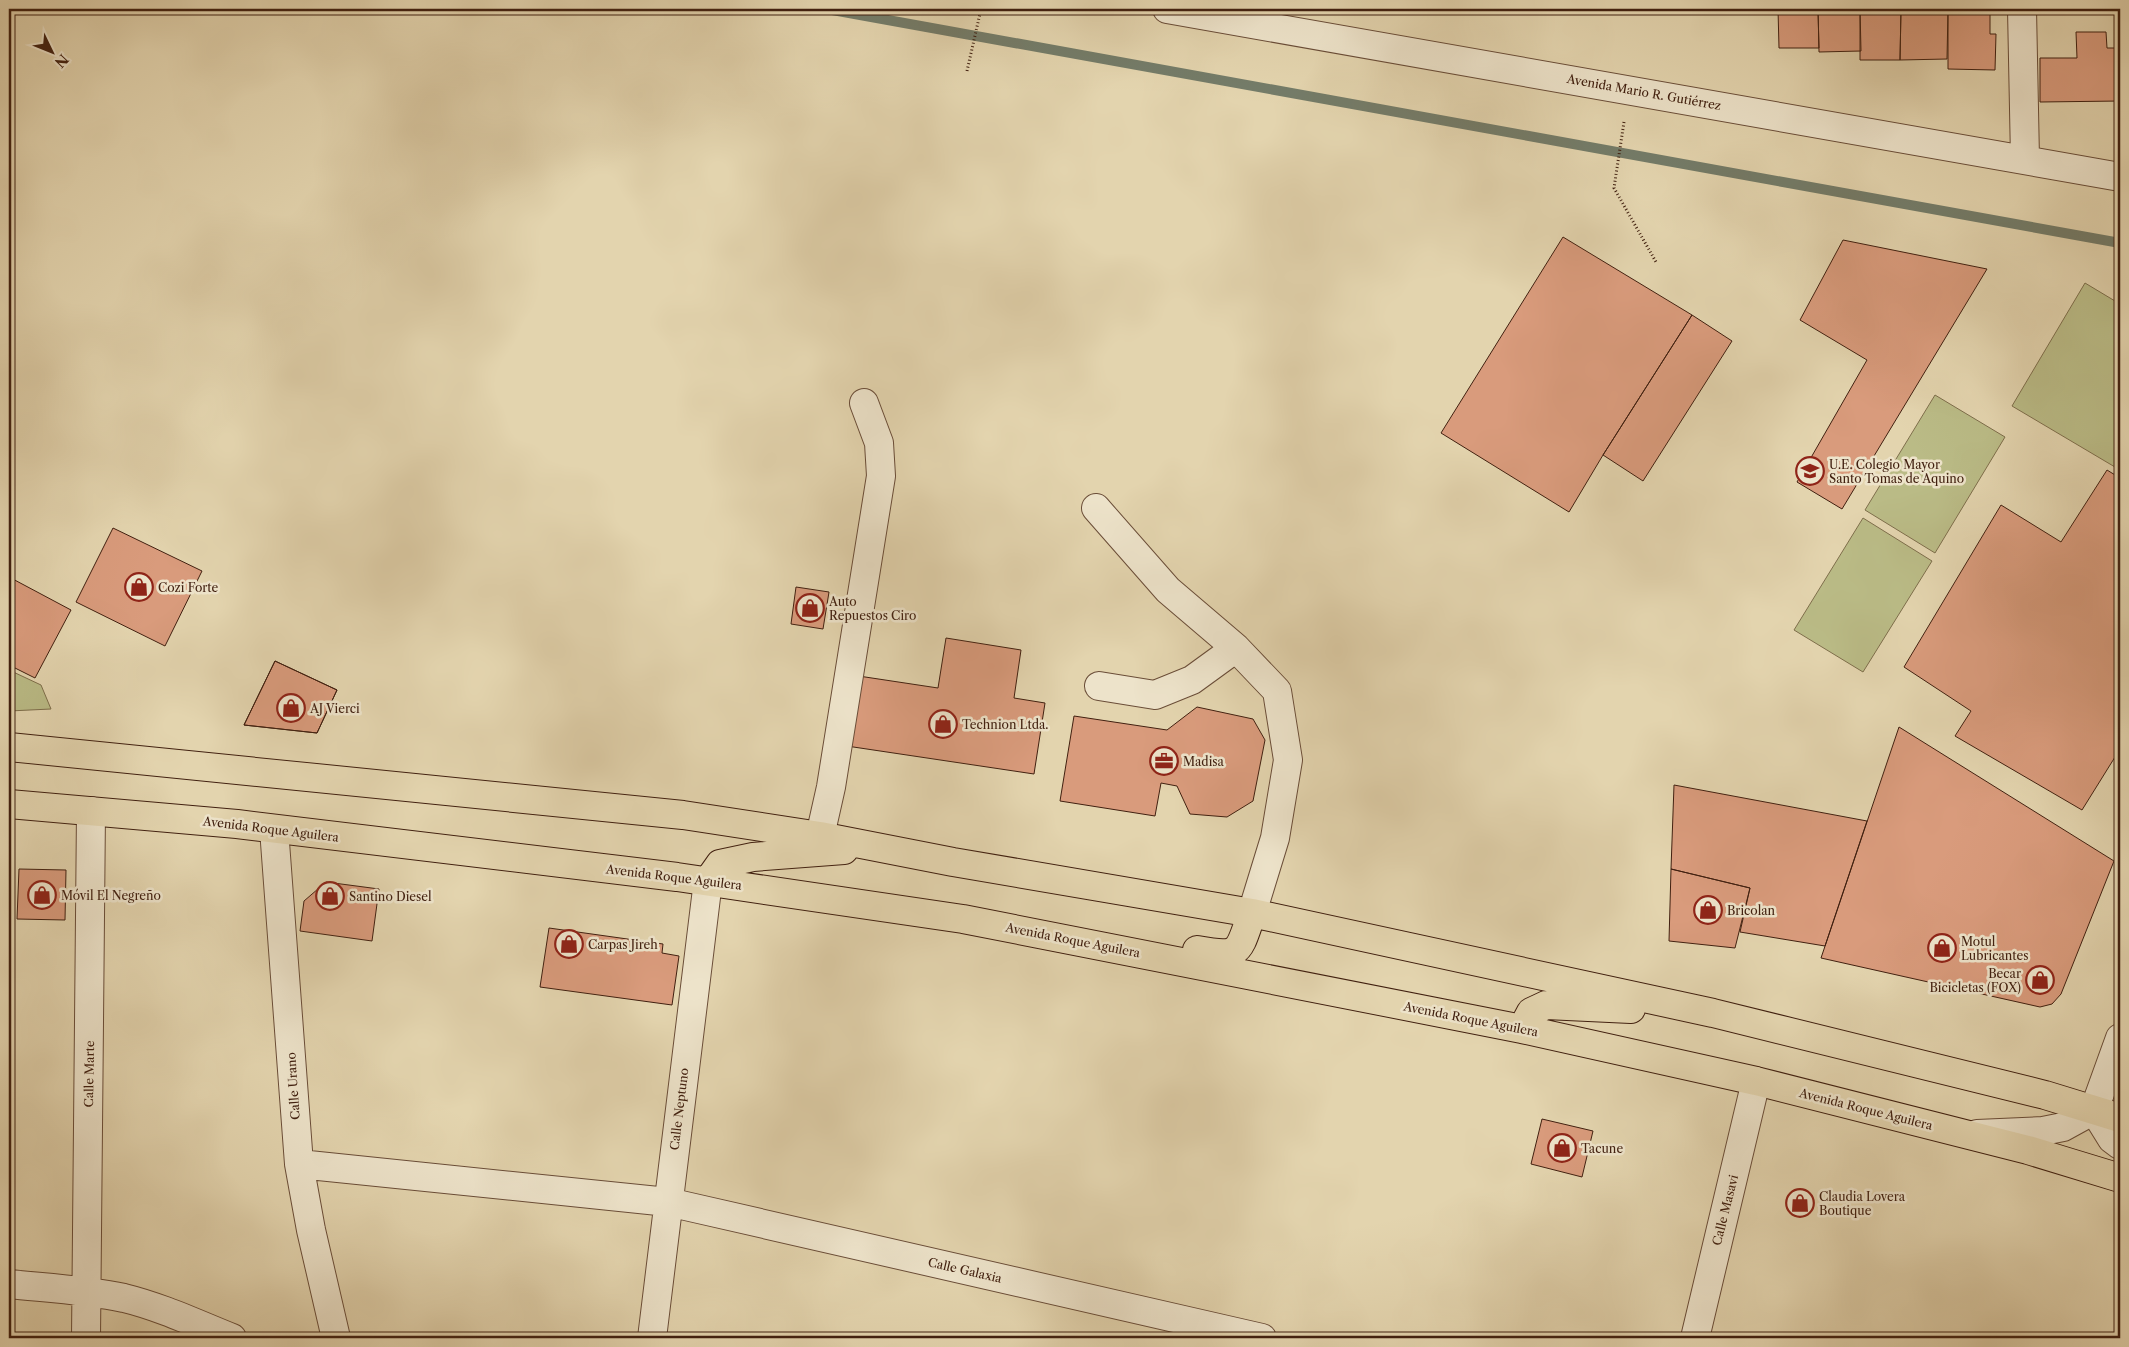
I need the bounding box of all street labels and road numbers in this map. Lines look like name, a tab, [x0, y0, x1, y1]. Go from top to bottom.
street label: Avenida Mario R. Gutiérrez	[1565, 71, 1722, 113]
street label: Avenida Roque Aguilera	[201, 813, 340, 845]
street label: Avenida Roque Aguilera	[604, 861, 743, 893]
street label: Avenida Roque Aguilera	[1003, 919, 1142, 961]
street label: Avenida Roque Aguilera	[1401, 998, 1540, 1040]
street label: Calle Marte	[81, 1040, 97, 1108]
street label: Calle Urano	[283, 1052, 303, 1120]
street label: Calle Neptuno	[667, 1067, 691, 1151]
street label: Avenida Roque Aguilera	[1797, 1085, 1935, 1133]
street label: Calle Masavi	[1709, 1173, 1741, 1247]
street label: Calle Galaxia	[927, 1254, 1004, 1286]

